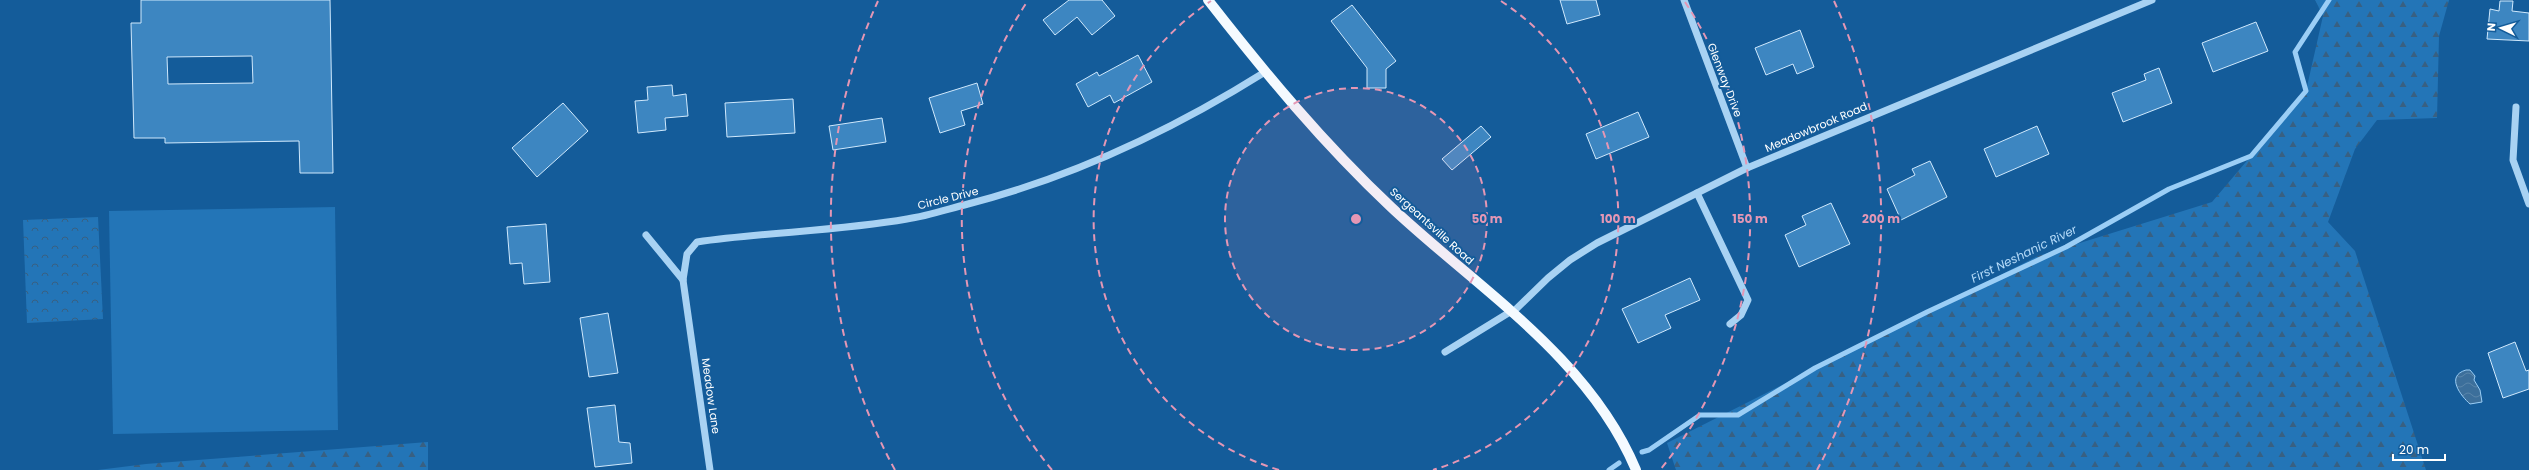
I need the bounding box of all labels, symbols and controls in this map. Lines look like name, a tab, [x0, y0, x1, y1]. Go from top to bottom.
north arrow	[2481, 8, 2521, 48]
text: N	[2483, 22, 2499, 32]
street label: Glenway Drive	[1704, 41, 1747, 120]
street label: Meadowbrook Road	[1762, 98, 1870, 156]
street label: Circle Drive	[916, 183, 980, 213]
street label: Sergeantsville Road	[1386, 184, 1478, 268]
text: 50 m	[1472, 210, 1503, 227]
text: 100 m	[1600, 210, 1636, 227]
text: 150 m	[1732, 210, 1768, 227]
text: 200 m	[1862, 210, 1900, 227]
centre of rings	[1349, 212, 1363, 226]
water label: First Neshanic River	[1968, 220, 2080, 287]
street label: Meadow Lane	[698, 357, 724, 435]
scale bar	[2393, 436, 2445, 462]
text: 20 m	[2399, 441, 2429, 458]

